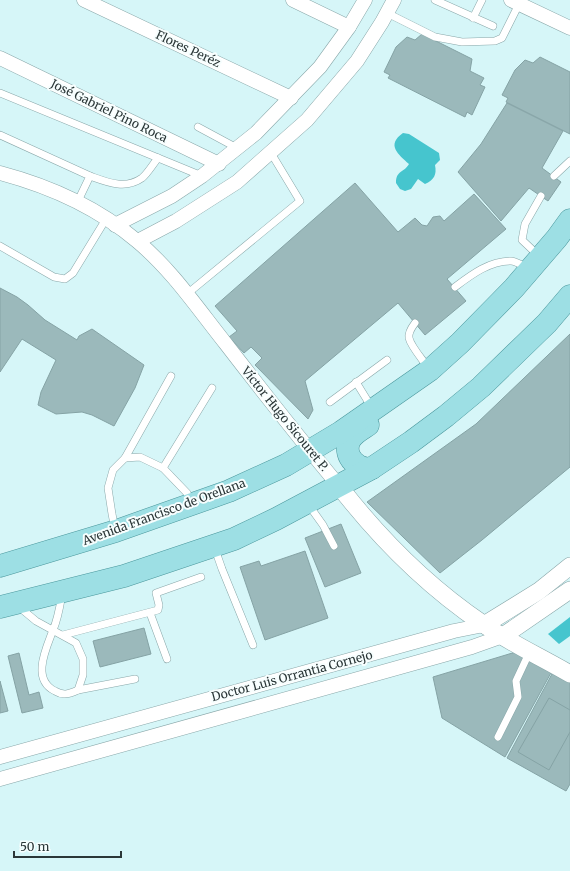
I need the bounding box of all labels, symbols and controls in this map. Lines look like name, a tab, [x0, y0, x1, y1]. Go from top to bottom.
street label: Flores Peréz	[153, 27, 223, 70]
street label: José Gabriel Pino Roca	[48, 75, 170, 146]
street label: Víctor Hugo Sicouret P.	[238, 363, 332, 474]
street label: Avenida Francisco de Orellana	[79, 475, 248, 548]
street label: Doctor Luis Orrantia Cornejo	[210, 647, 374, 704]
scale bar	[14, 833, 121, 859]
text: 50 m	[20, 839, 49, 854]

